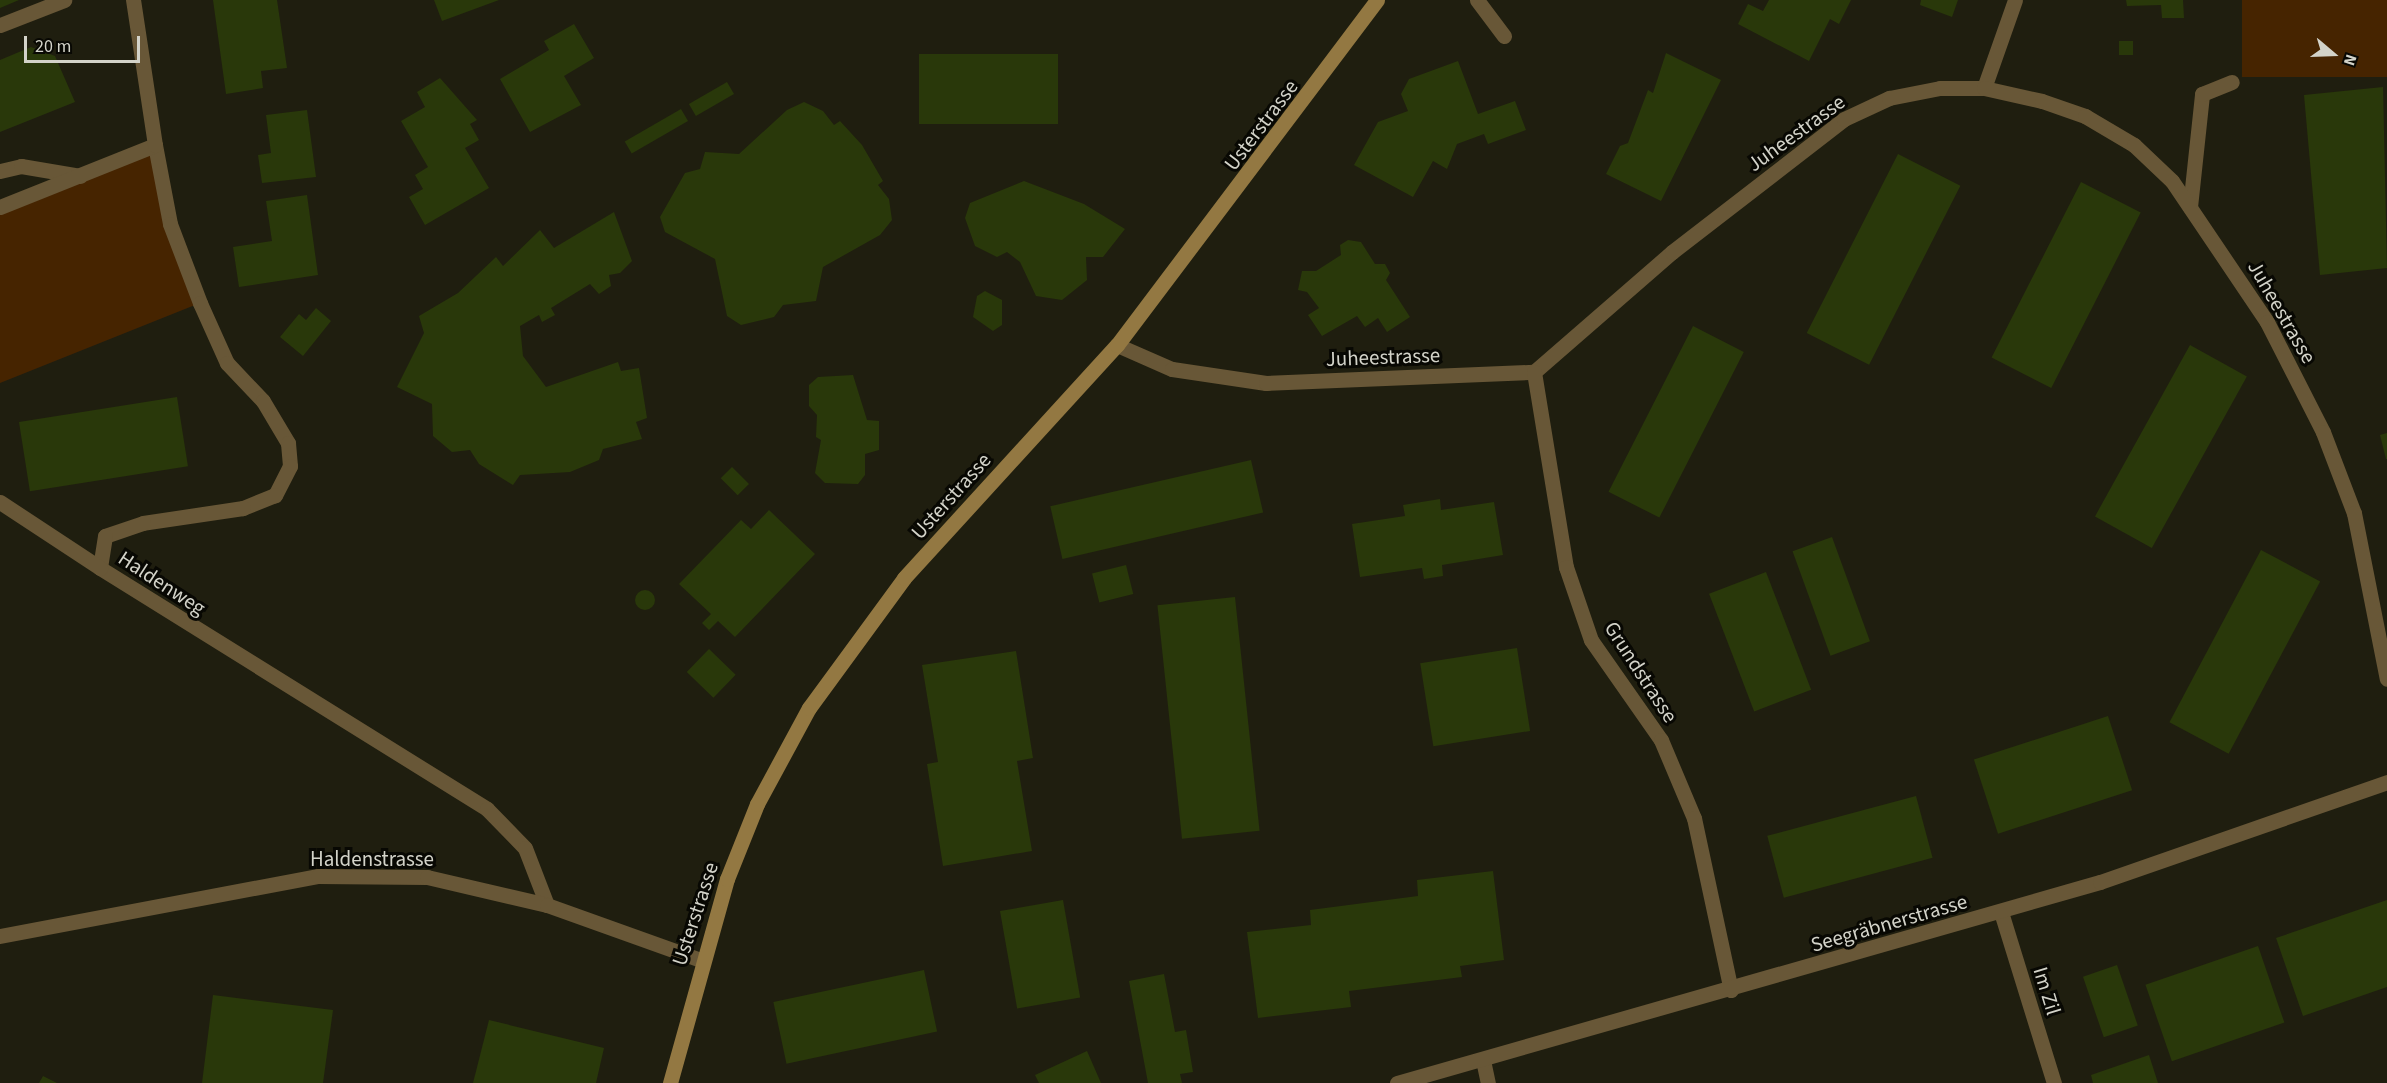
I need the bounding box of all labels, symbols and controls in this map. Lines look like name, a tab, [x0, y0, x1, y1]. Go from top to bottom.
scale bar	[27, 24, 142, 62]
north arrow	[2303, 24, 2363, 84]
text: 20 m	[35, 34, 71, 59]
text: N	[2338, 51, 2362, 68]
street label: Usterstrasse	[1219, 75, 1303, 175]
street label: Juheestrasse	[1742, 89, 1850, 177]
street label: Juheestrasse	[2242, 256, 2322, 368]
street label: Juheestrasse	[1325, 342, 1441, 372]
street label: Usterstrasse	[906, 448, 996, 544]
street label: Haldenweg	[114, 545, 210, 621]
street label: Grundstrasse	[1599, 617, 1683, 727]
street label: Haldenstrasse	[310, 846, 434, 872]
street label: Usterstrasse	[666, 859, 724, 969]
street label: Seegräbnerstrasse	[1808, 889, 1970, 957]
street label: Im Zil	[2028, 964, 2066, 1018]

